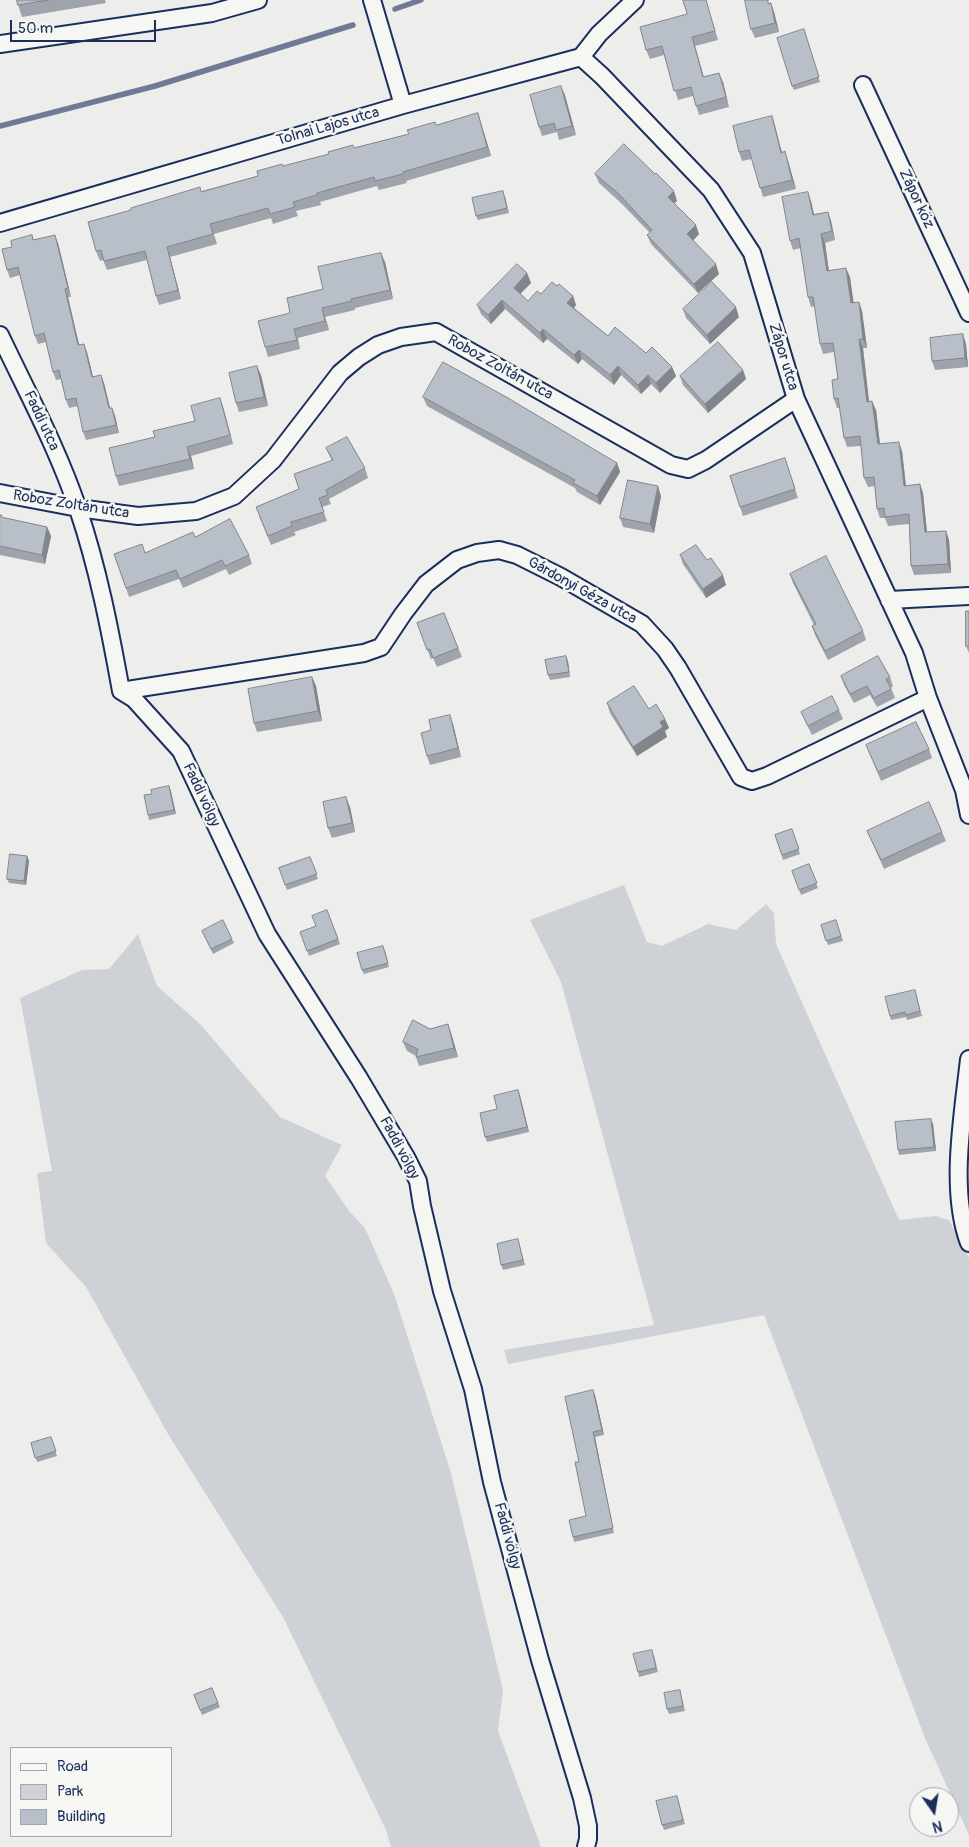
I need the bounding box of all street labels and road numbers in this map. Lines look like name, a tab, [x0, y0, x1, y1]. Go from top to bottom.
street label: Tolnai Lajos utca	[275, 104, 381, 150]
street label: Zápor köz	[894, 167, 938, 231]
street label: Zápor utca	[764, 321, 802, 393]
street label: Roboz Zoltán utca	[444, 332, 556, 404]
street label: Faddi utca	[19, 388, 63, 454]
street label: Roboz Zoltán utca	[12, 487, 130, 523]
street label: Gárdonyi Géza utca	[524, 554, 640, 628]
street label: Faddi völgy	[178, 760, 224, 830]
street label: Faddi völgy	[375, 1114, 423, 1182]
street label: Faddi völgy	[489, 1501, 525, 1571]

